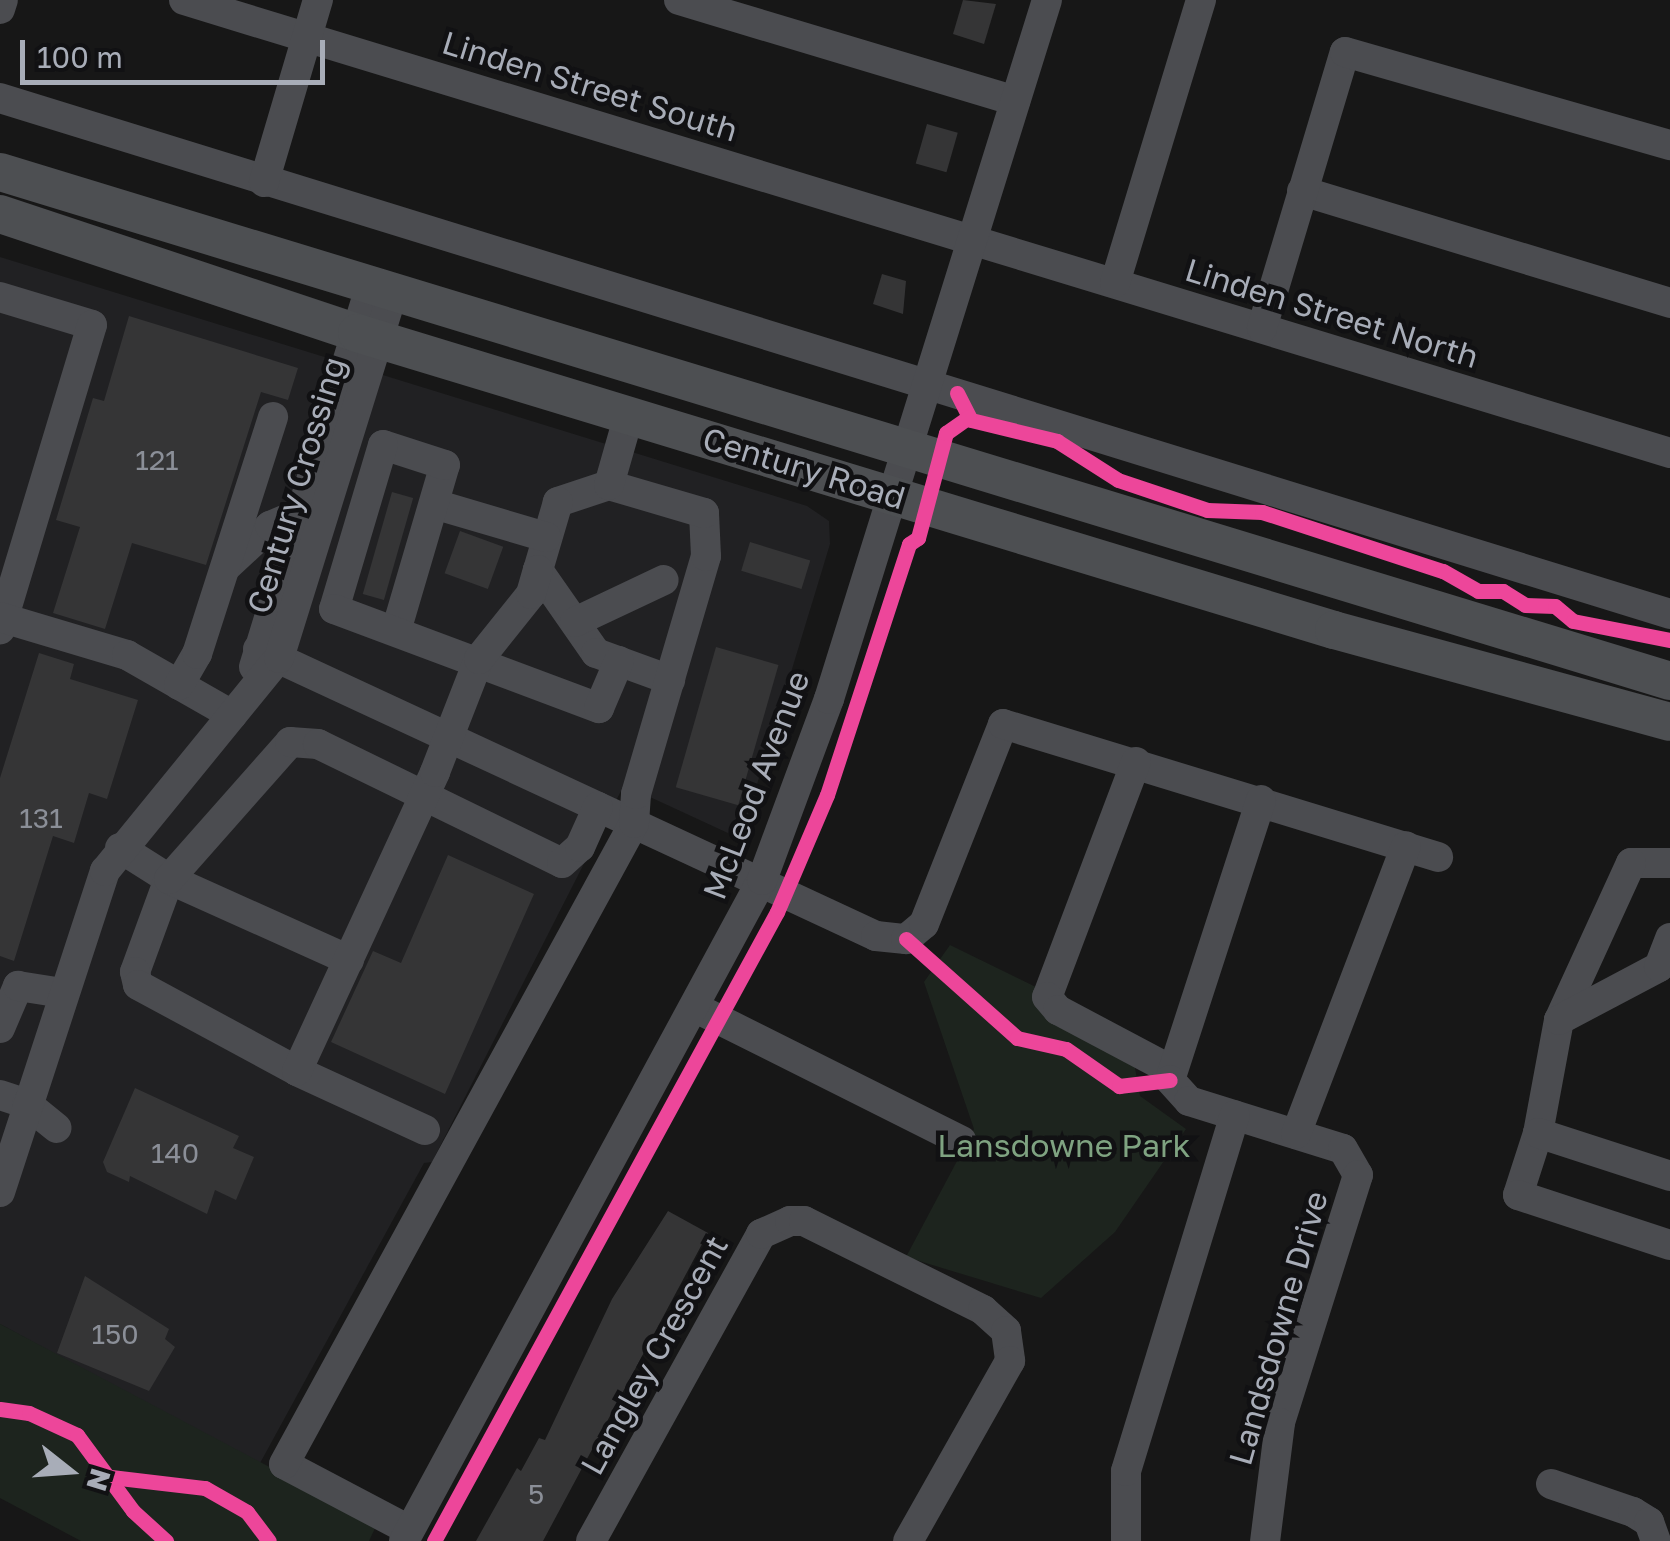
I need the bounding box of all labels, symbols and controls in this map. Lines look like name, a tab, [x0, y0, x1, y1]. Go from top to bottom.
scale bar	[25, 20, 330, 82]
street label: Linden Street South	[438, 23, 742, 149]
text: 100 m	[37, 39, 123, 75]
street label: Linden Street North	[1181, 250, 1483, 376]
street label: Century Crossing	[239, 352, 353, 618]
street label: Century Road	[698, 419, 910, 517]
house number: 121	[135, 443, 179, 477]
street label: McLeod Avenue	[695, 665, 817, 905]
house number: 131	[19, 801, 63, 835]
park label: Lansdowne Park	[937, 1126, 1191, 1164]
house number: 140	[151, 1136, 199, 1170]
street label: Landsdowne Drive	[1221, 1187, 1335, 1469]
street label: Langley Crescent	[572, 1229, 736, 1481]
house number: 150	[91, 1317, 139, 1351]
north arrow	[20, 1421, 120, 1521]
text: N	[80, 1465, 118, 1495]
house number: 5	[528, 1477, 544, 1511]

